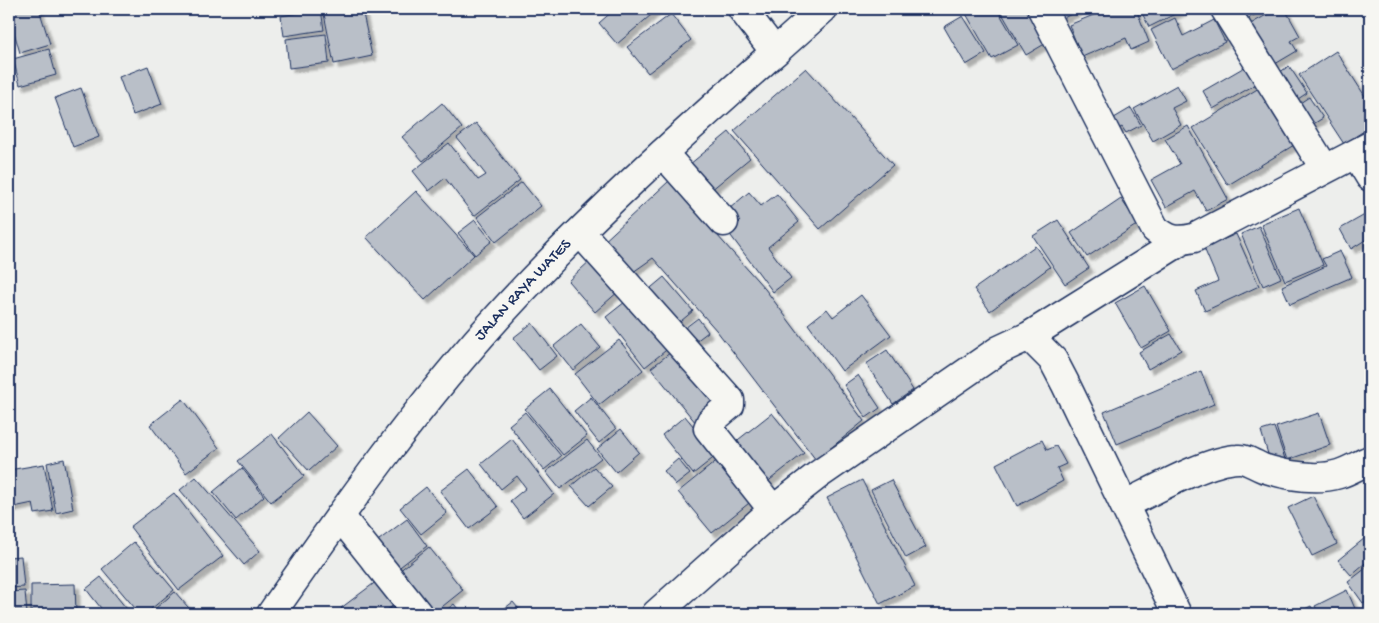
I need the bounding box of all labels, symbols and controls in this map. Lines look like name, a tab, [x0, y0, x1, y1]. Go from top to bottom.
street label: JALAN RAYA WATES	[471, 235, 576, 345]

